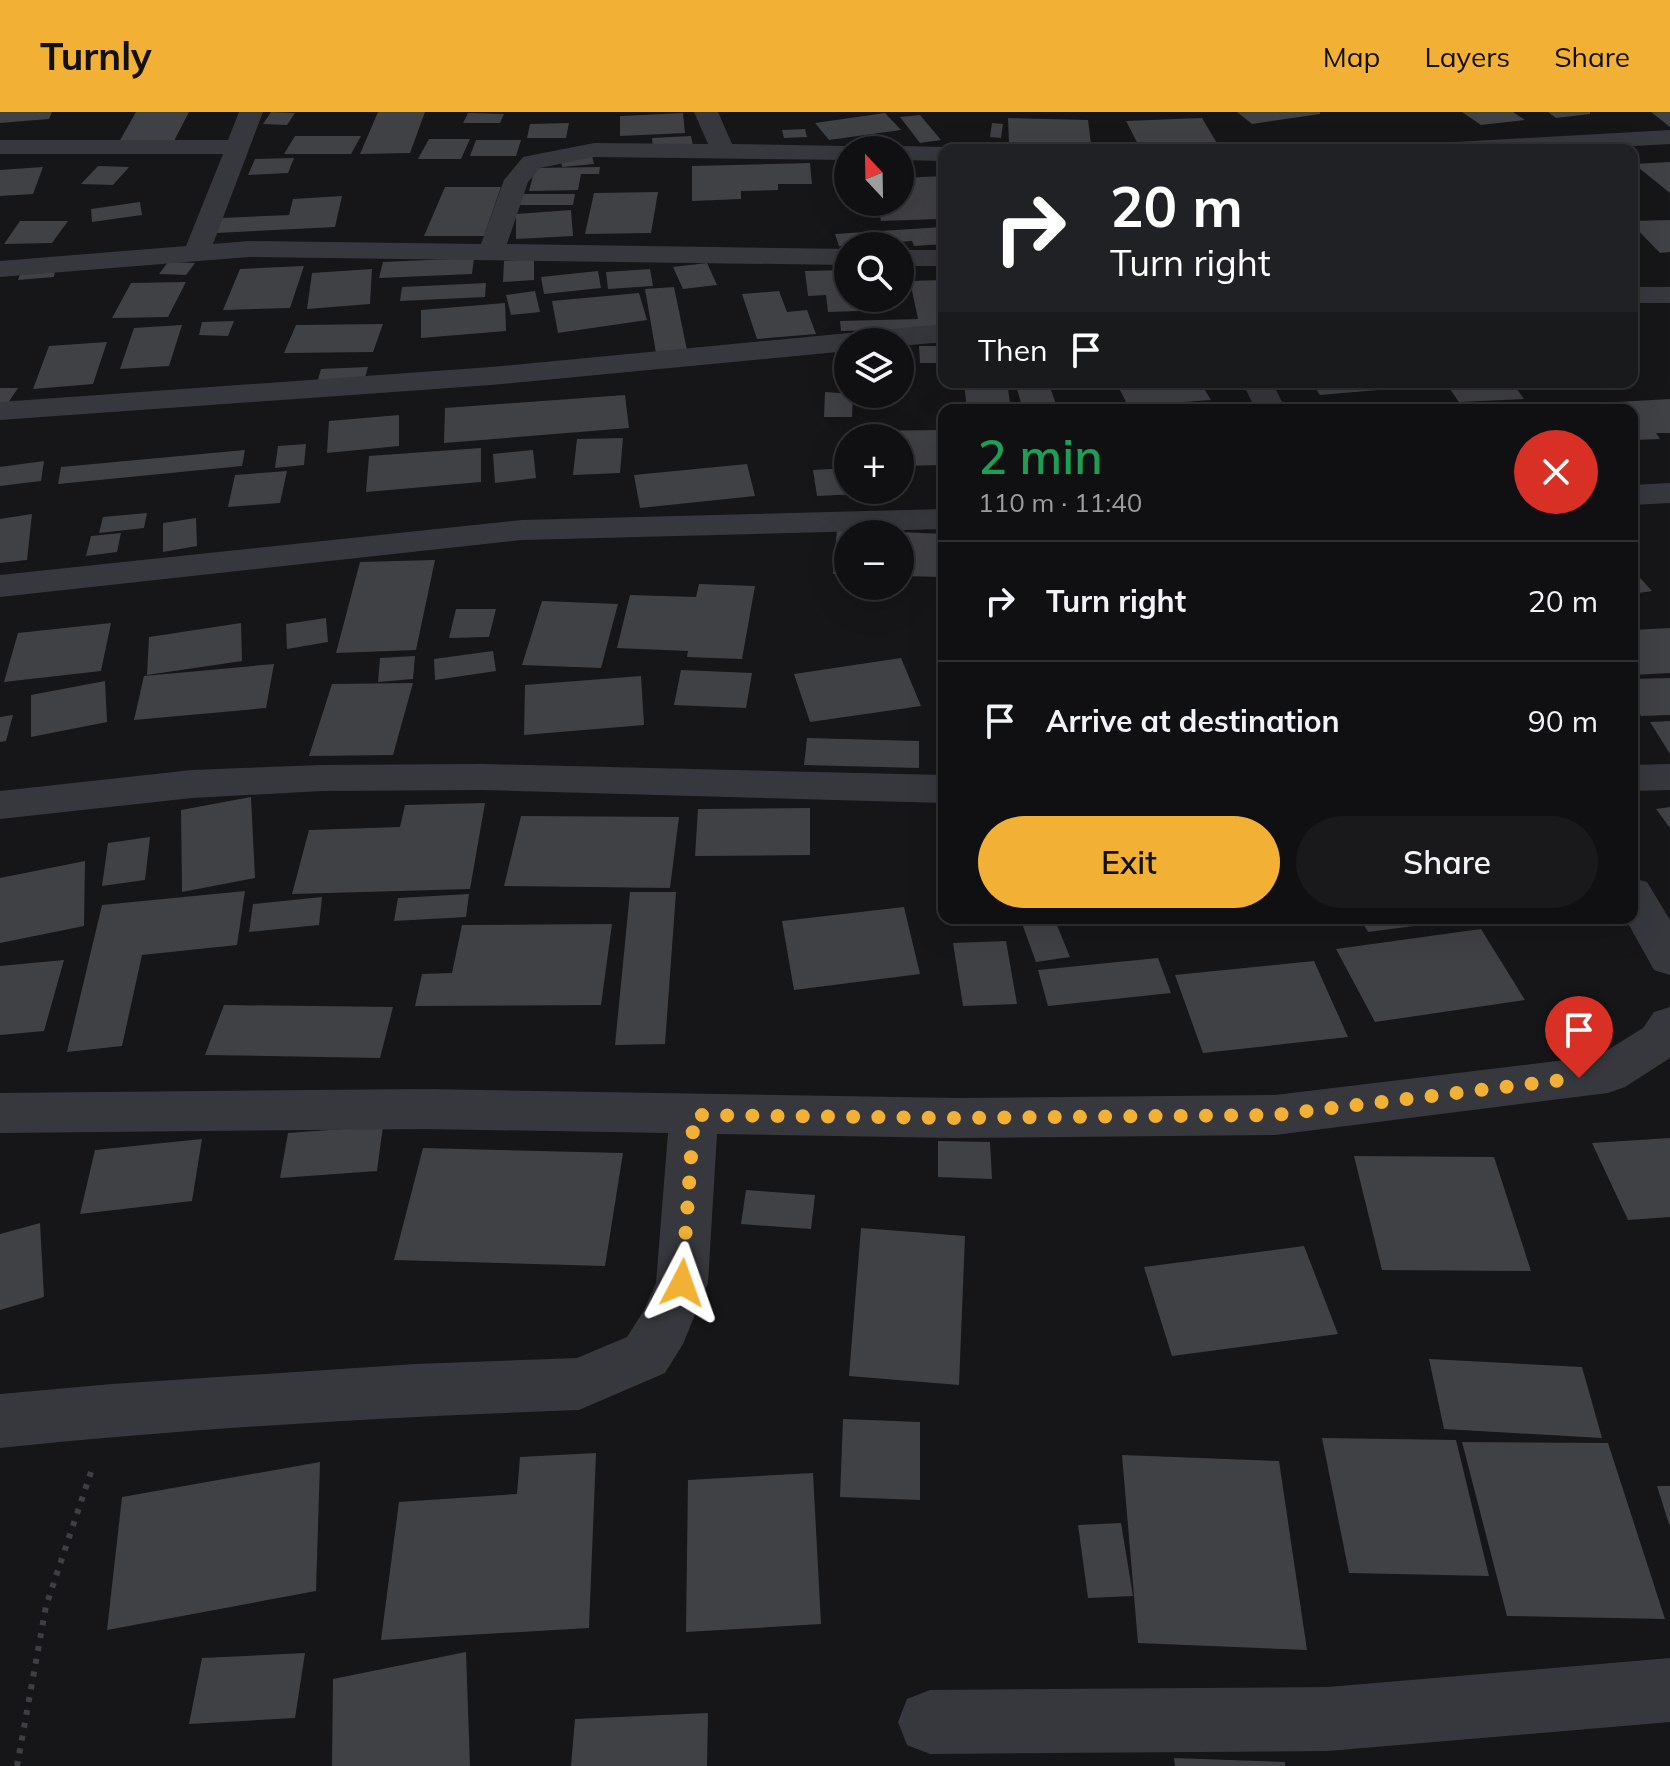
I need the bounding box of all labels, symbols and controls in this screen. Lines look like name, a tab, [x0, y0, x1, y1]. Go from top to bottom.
text: Turnly	[40, 32, 152, 80]
text: Map	[1323, 39, 1380, 74]
text: Layers	[1424, 39, 1510, 74]
text: Share	[1554, 39, 1630, 74]
north arrow	[834, 136, 914, 216]
map controls	[834, 136, 914, 600]
text: 20 m	[1110, 171, 1243, 241]
icon: right	[978, 176, 1082, 280]
button: search	[834, 232, 914, 312]
text: Turn right	[1110, 240, 1271, 285]
button: layers	[834, 328, 914, 408]
icon: arrive	[1064, 328, 1108, 372]
text: Then	[978, 331, 1048, 369]
button: +	[834, 424, 914, 504]
text: 2 min	[978, 426, 1103, 486]
button: close	[1514, 430, 1598, 514]
text: 110 m · 11:40	[978, 486, 1142, 519]
button: −	[834, 520, 914, 600]
icon: right	[978, 579, 1022, 623]
text: Turn right	[1046, 582, 1186, 620]
text: 20 m	[1528, 582, 1598, 620]
icon: arrive	[978, 699, 1022, 743]
text: Arrive at destination	[1046, 702, 1340, 740]
text: 90 m	[1528, 702, 1598, 740]
button: Exit	[978, 816, 1280, 908]
button: Share	[1296, 816, 1598, 908]
pin	[1545, 996, 1613, 1078]
icon: arrive	[1557, 1008, 1601, 1052]
position arrow	[640, 1241, 724, 1325]

